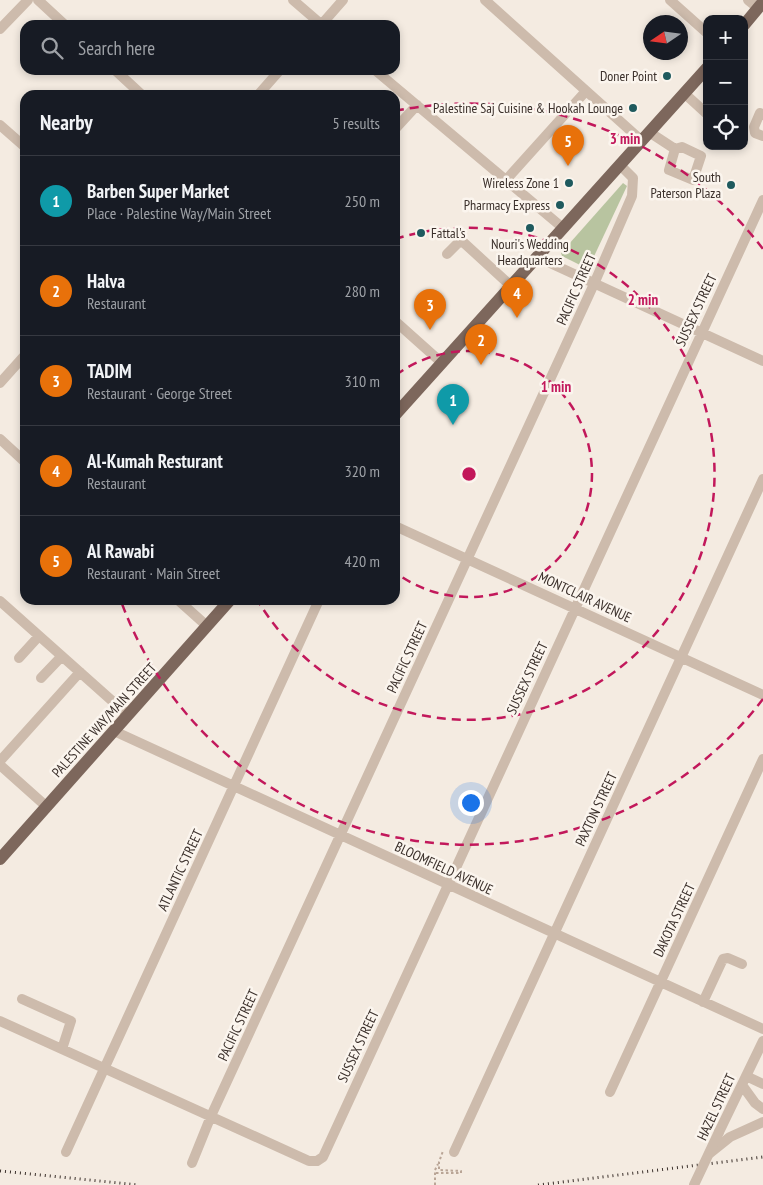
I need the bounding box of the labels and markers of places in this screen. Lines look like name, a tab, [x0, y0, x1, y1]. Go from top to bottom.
place label: Doner Point	[600, 67, 657, 85]
marker: Doner Point	[661, 70, 673, 82]
place label: Palestine Saj Cuisine & Hookah Lounge	[433, 99, 623, 117]
marker: Palestine Saj Cuisine & Hookah Lounge	[627, 102, 639, 114]
pin: 5	[552, 125, 584, 166]
place label: South Paterson Plaza	[650, 168, 721, 202]
place label: Wireless Zone 1	[483, 174, 559, 192]
marker: Wireless Zone 1	[563, 177, 575, 189]
marker: South Paterson Plaza	[725, 179, 737, 191]
place label: Pharmacy Express	[464, 196, 550, 214]
marker: Pharmacy Express	[554, 199, 566, 211]
marker: Nouri's Wedding Headquarters	[524, 222, 536, 234]
place label: Fattal's	[431, 224, 466, 242]
marker: Fattal's	[415, 227, 427, 239]
place label: Nouri's Wedding Headquarters	[491, 235, 569, 269]
pin: 4	[501, 277, 533, 318]
pin: 3	[414, 289, 446, 330]
pin: 2	[465, 324, 497, 365]
pin: 1	[437, 384, 469, 425]
centre of rings	[460, 465, 478, 483]

